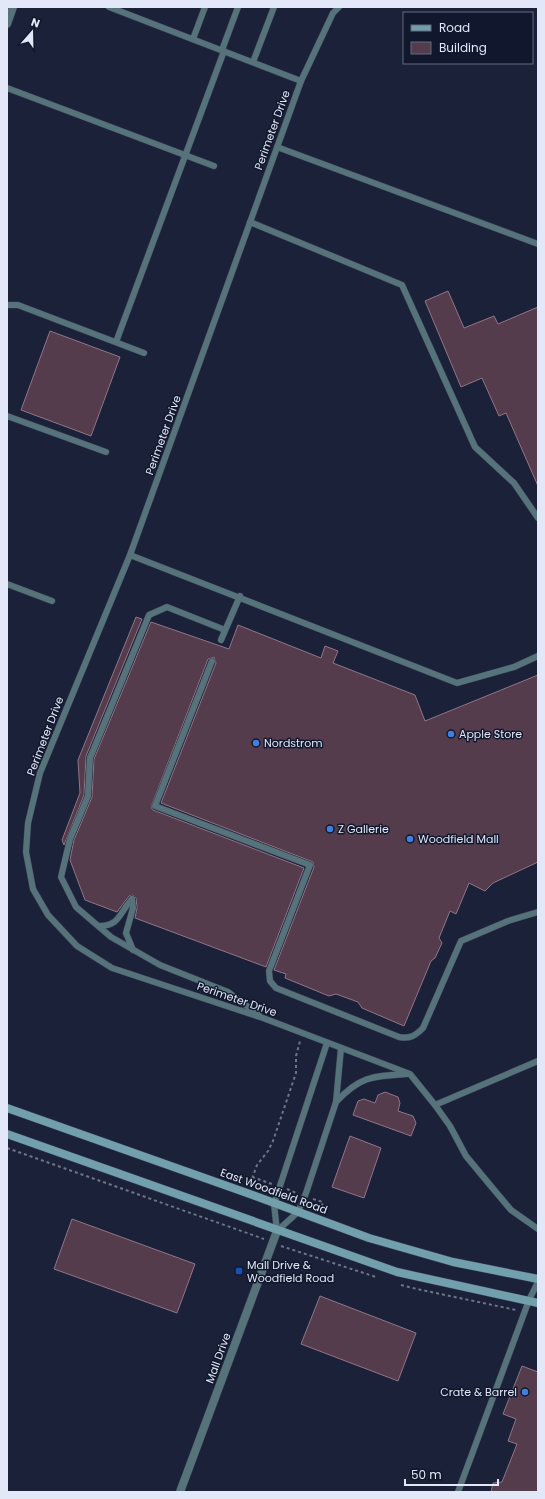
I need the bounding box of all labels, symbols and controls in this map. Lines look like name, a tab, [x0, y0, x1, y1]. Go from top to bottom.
north arrow	[12, 12, 52, 52]
legend	[403, 12, 533, 64]
text: N	[29, 14, 42, 32]
text: Road	[439, 19, 470, 36]
text: Building	[439, 39, 487, 56]
street label: Perimeter Drive	[250, 88, 294, 172]
street label: Perimeter Drive	[141, 393, 185, 477]
street label: Perimeter Drive	[23, 694, 68, 778]
place label: Apple Store	[459, 726, 522, 742]
marker: Apple Store	[446, 729, 456, 739]
place label: Nordstrom	[264, 735, 323, 751]
marker: Nordstrom	[251, 738, 261, 748]
place label: Z Gallerie	[338, 821, 389, 837]
marker: Z Gallerie	[325, 824, 335, 834]
place label: Woodfield Mall	[418, 831, 499, 847]
marker: Woodfield Mall	[405, 834, 415, 844]
street label: Perimeter Drive	[195, 978, 279, 1020]
street label: East Woodfield Road	[218, 1164, 330, 1218]
place label: Mall Drive & Woodfield Road	[247, 1257, 334, 1286]
marker: Mall Drive & Woodfield Road	[234, 1266, 244, 1276]
street label: Mall Drive	[201, 1330, 235, 1386]
place label: Crate & Barrel	[440, 1384, 517, 1400]
marker: Crate & Barrel	[520, 1387, 530, 1397]
scale bar	[405, 1461, 498, 1487]
text: 50 m	[411, 1466, 442, 1483]

